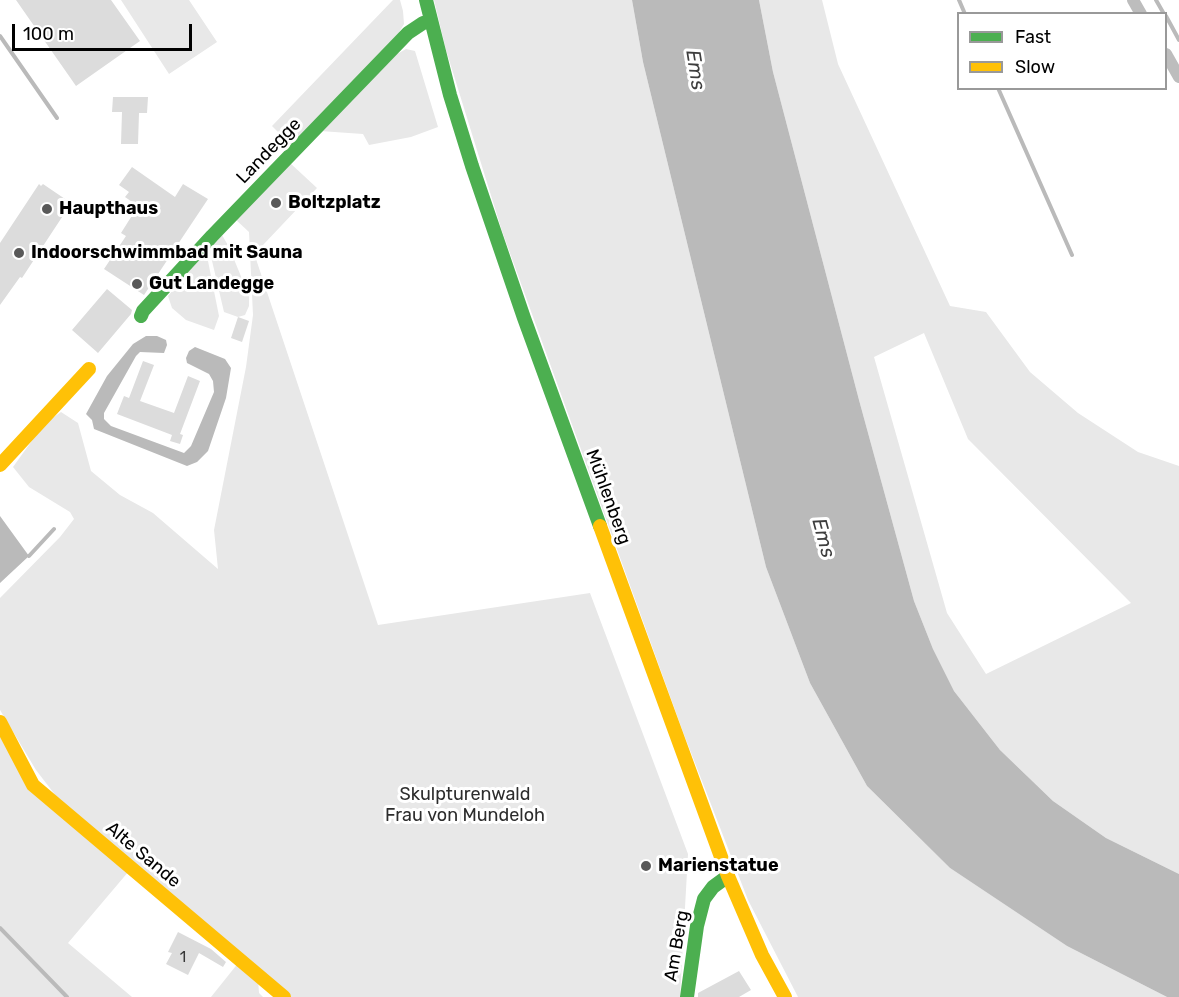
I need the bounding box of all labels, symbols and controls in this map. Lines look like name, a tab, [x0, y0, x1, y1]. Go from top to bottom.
scale bar	[15, 12, 195, 50]
legend	[957, 12, 1167, 90]
text: 100 m	[23, 23, 74, 45]
text: Fast	[1015, 26, 1051, 48]
water label: Ems	[680, 48, 710, 92]
text: Slow	[1015, 56, 1055, 78]
street label: Landegge	[232, 114, 306, 188]
place label: Boltzplatz	[288, 192, 381, 214]
marker: Boltzplatz	[269, 196, 283, 210]
place label: Haupthaus	[59, 198, 158, 220]
marker: Haupthaus	[40, 202, 54, 216]
place label: Indoorschwimmbad mit Sauna	[31, 242, 303, 264]
marker: Indoorschwimmbad mit Sauna	[12, 246, 26, 260]
place label: Gut Landegge	[149, 273, 274, 295]
marker: Gut Landegge	[130, 277, 144, 291]
street label: Mühlenberg	[581, 446, 635, 548]
water label: Ems	[806, 516, 840, 560]
park label: Skulpturenwald Frau von Mundeloh	[385, 784, 545, 826]
street label: Alte Sande	[101, 818, 185, 892]
place label: Marienstatue	[658, 855, 779, 877]
marker: Marienstatue	[639, 859, 653, 873]
street label: Am Berg	[660, 909, 694, 983]
house number: 1	[180, 949, 186, 967]

